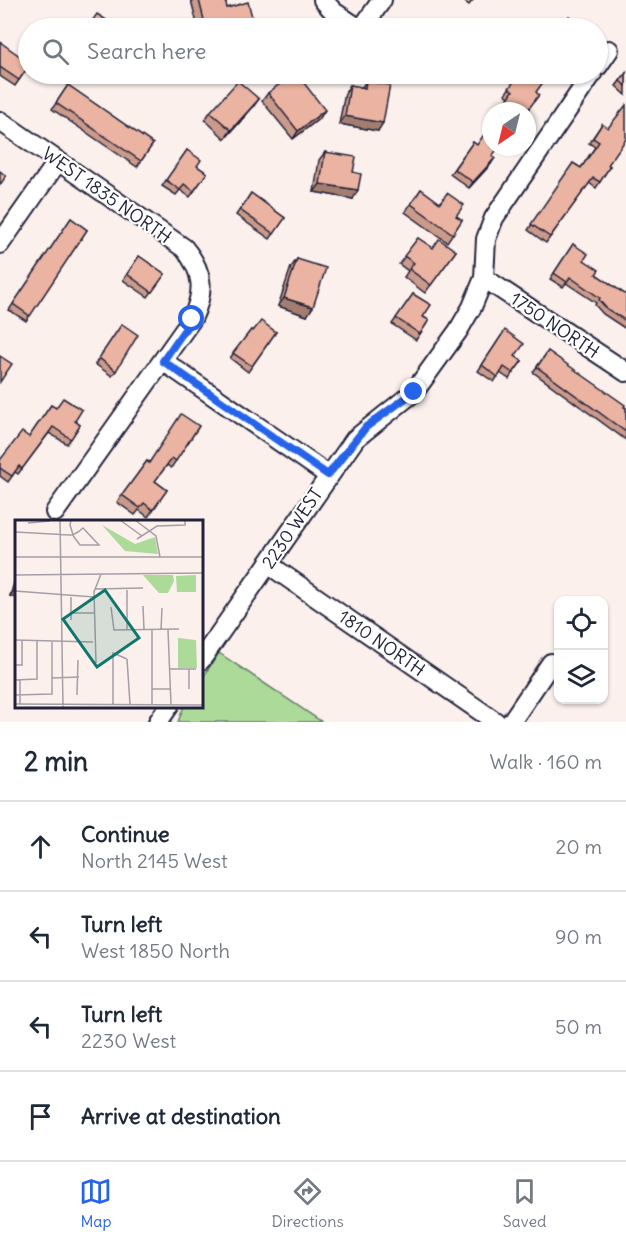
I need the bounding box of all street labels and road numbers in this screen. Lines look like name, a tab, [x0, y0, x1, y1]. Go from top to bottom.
street label: WEST 1835 NORTH	[38, 142, 176, 248]
street label: 1750 NORTH	[506, 287, 604, 363]
street label: 2230 WEST	[257, 483, 327, 573]
street label: 1810 NORTH	[334, 605, 430, 681]

